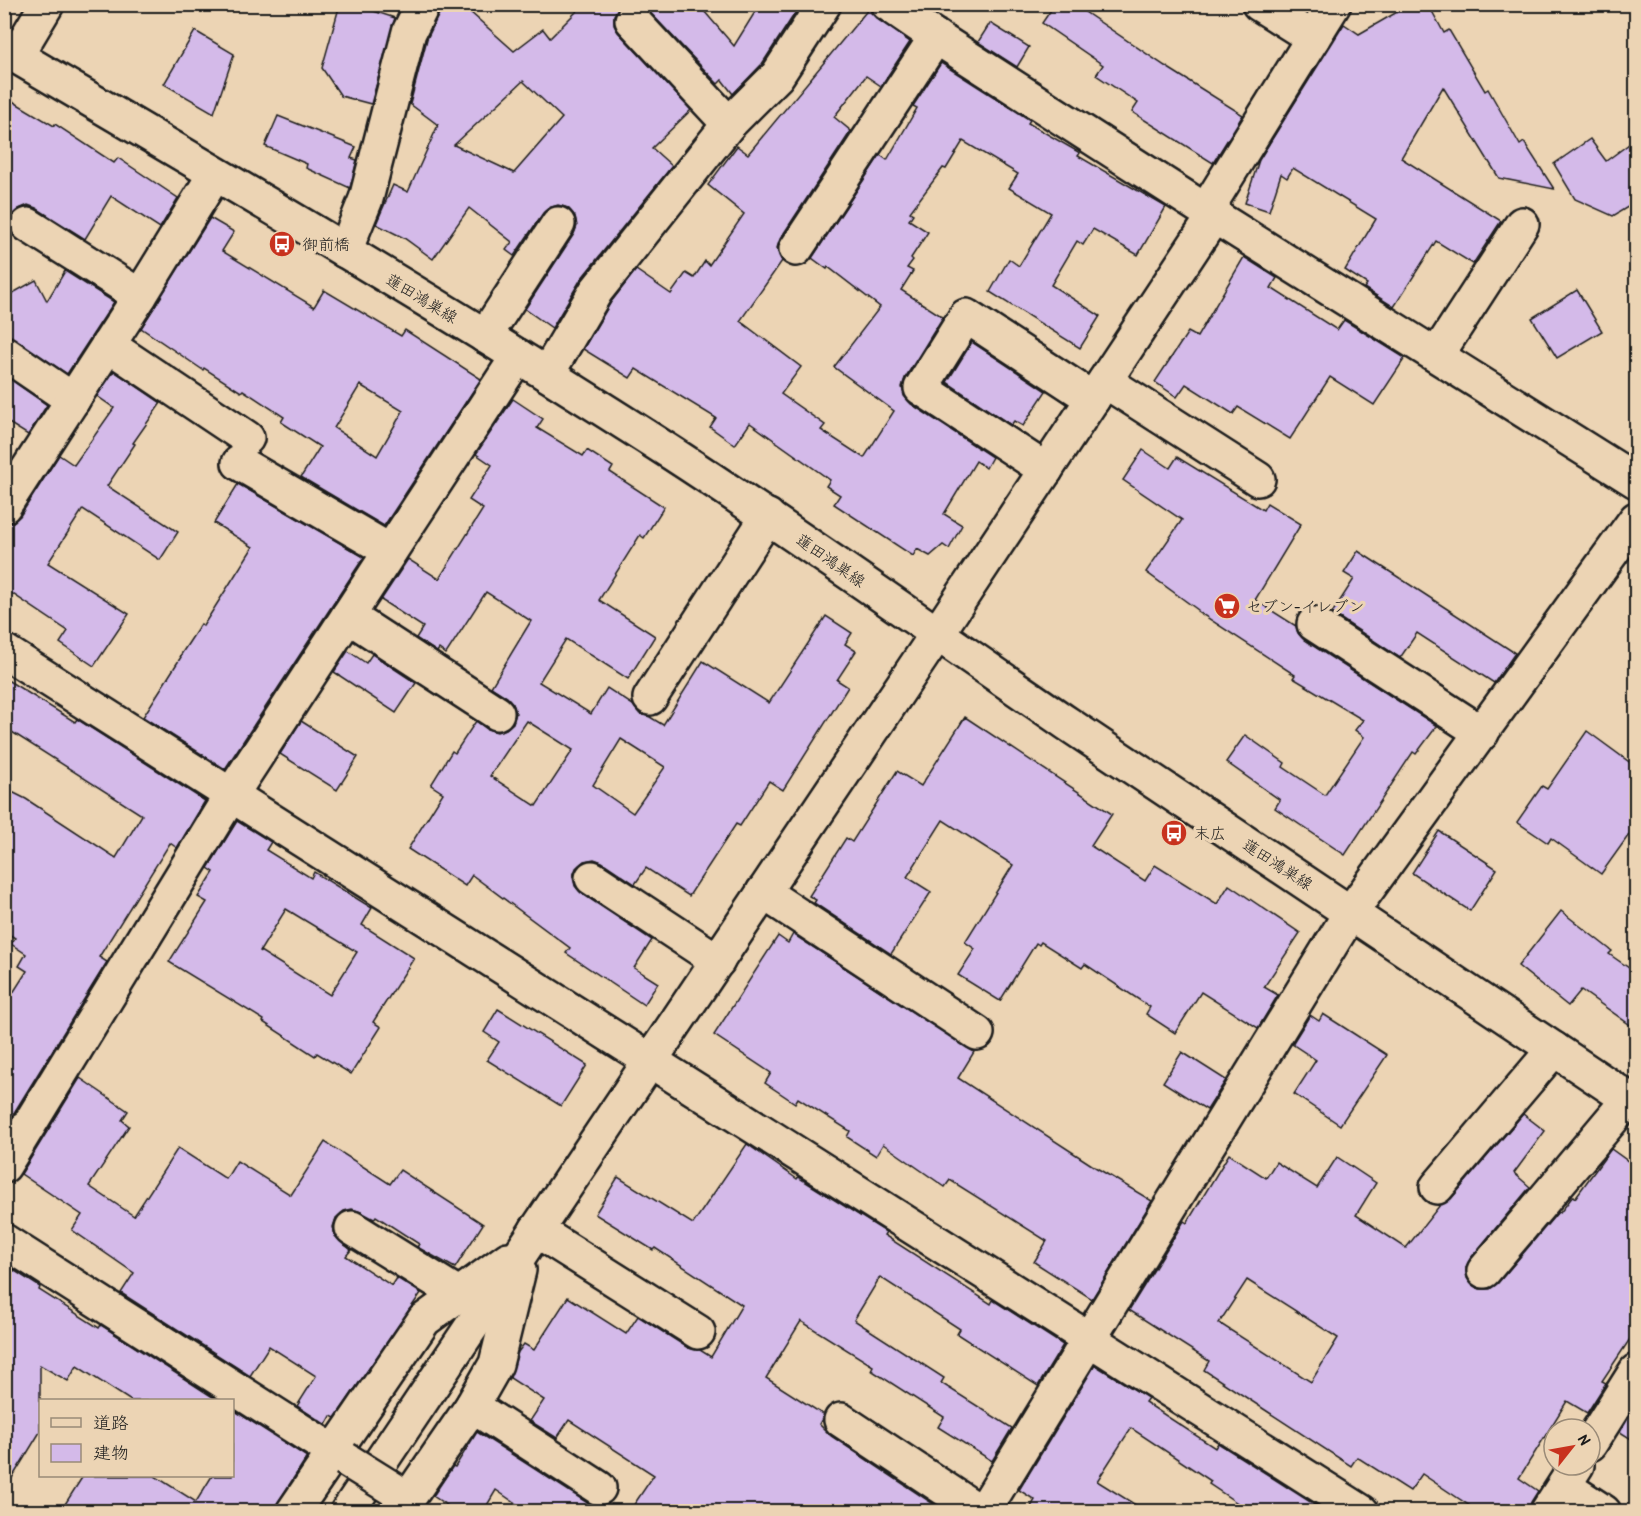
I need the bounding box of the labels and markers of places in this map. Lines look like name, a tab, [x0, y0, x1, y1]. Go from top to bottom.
bus stop icon: 御前橋	[267, 229, 297, 259]
place label: 御前橋	[302, 233, 350, 255]
supermarket icon: セブン-イレブン	[1212, 591, 1242, 621]
place label: セブン-イレブン	[1246, 595, 1364, 617]
bus stop icon: 末広	[1159, 818, 1189, 848]
place label: 末広	[1194, 822, 1226, 844]

